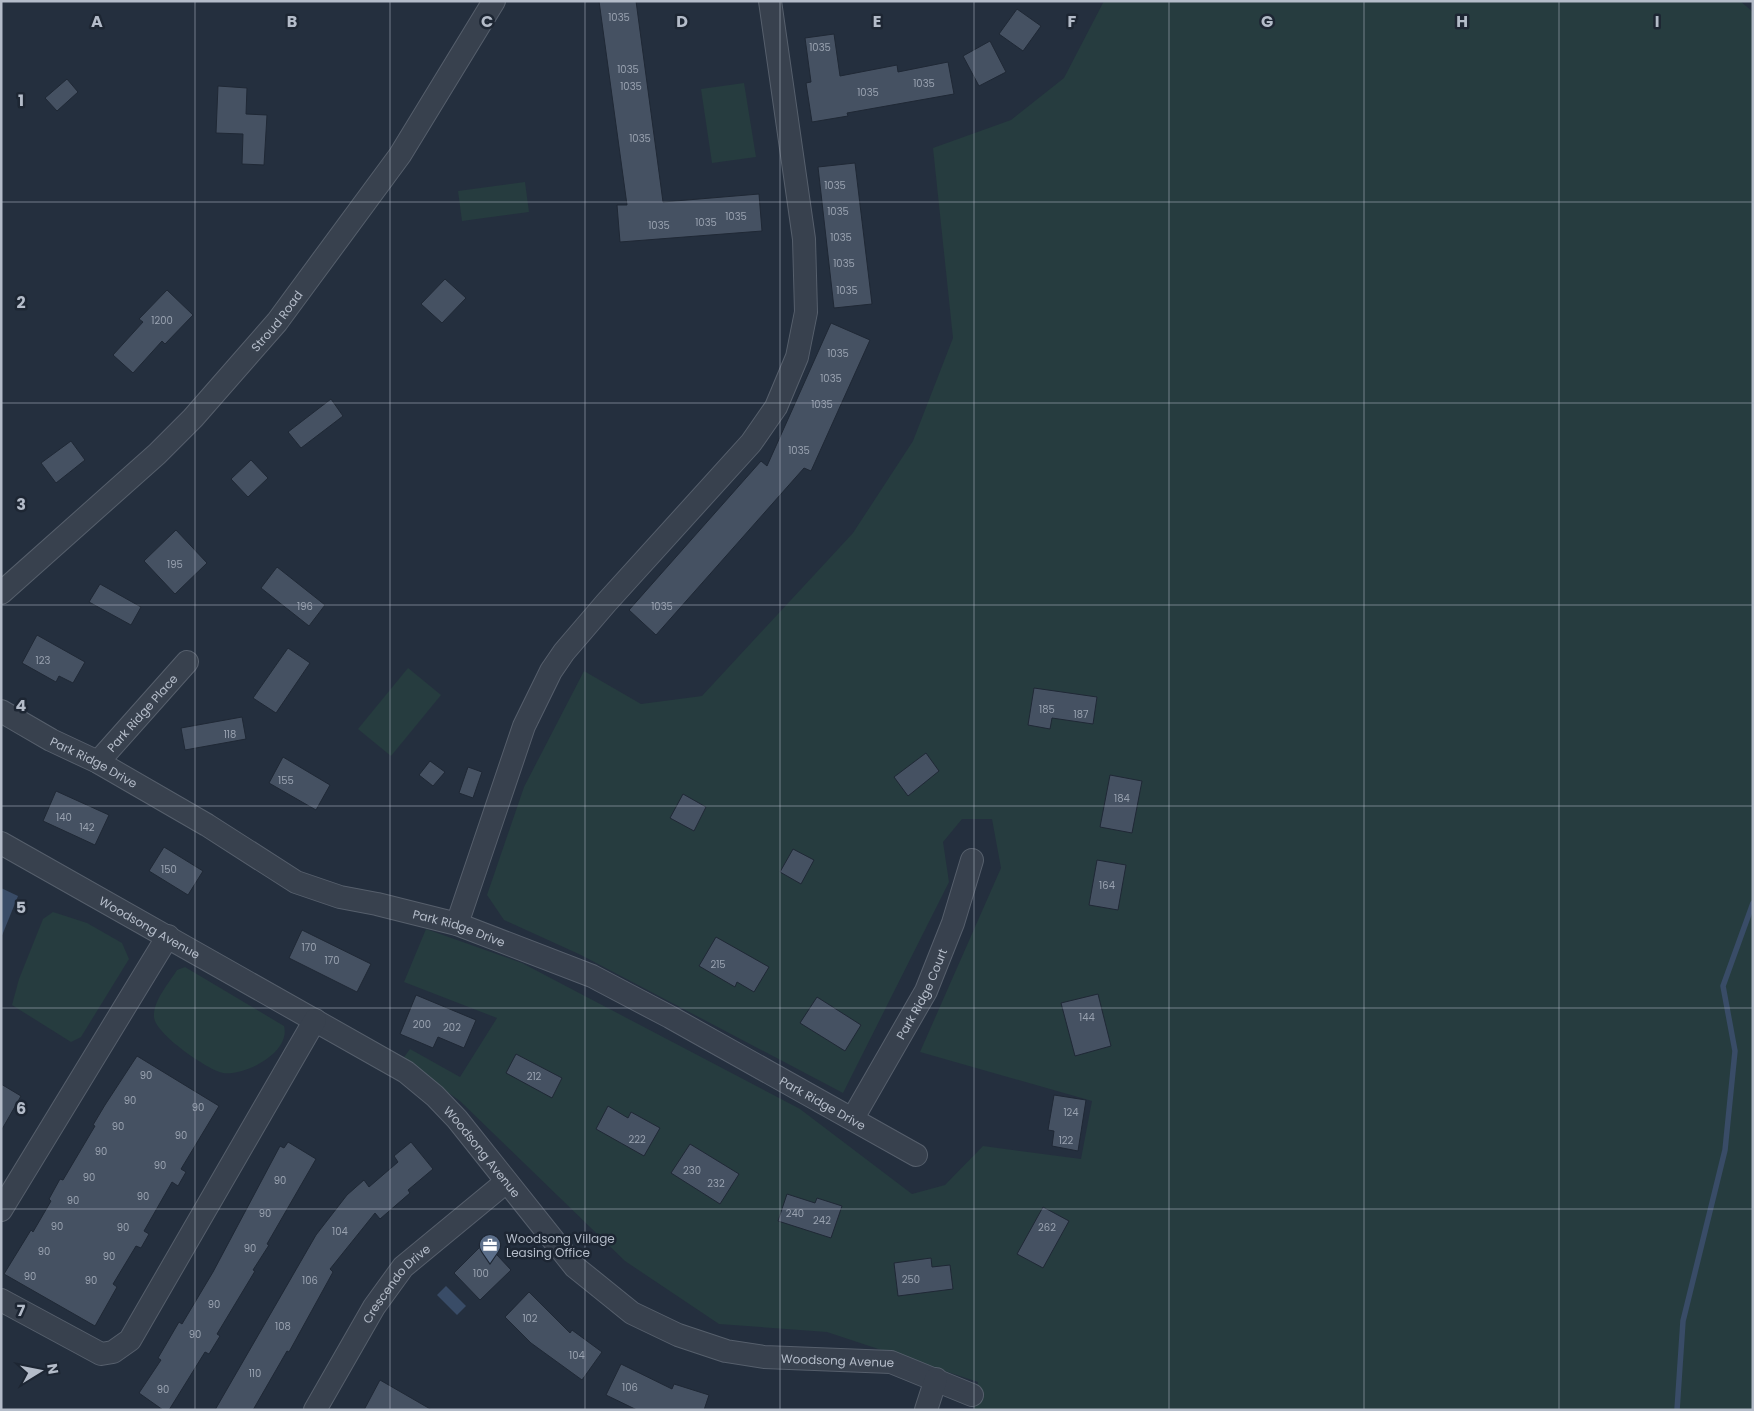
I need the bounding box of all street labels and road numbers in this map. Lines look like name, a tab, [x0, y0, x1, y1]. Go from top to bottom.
street label: Stroud Road	[247, 287, 306, 355]
street label: Park Ridge Place	[103, 670, 181, 755]
street label: Park Ridge Drive	[47, 732, 141, 792]
street label: Woodsong Avenue	[96, 892, 203, 962]
street label: Park Ridge Drive	[411, 905, 508, 950]
street label: Park Ridge Court	[892, 946, 951, 1042]
street label: Park Ridge Drive	[777, 1072, 869, 1134]
street label: Woodsong Avenue	[440, 1102, 525, 1201]
street label: Crescendo Drive	[358, 1240, 433, 1326]
street label: Woodsong Avenue	[781, 1349, 895, 1371]

